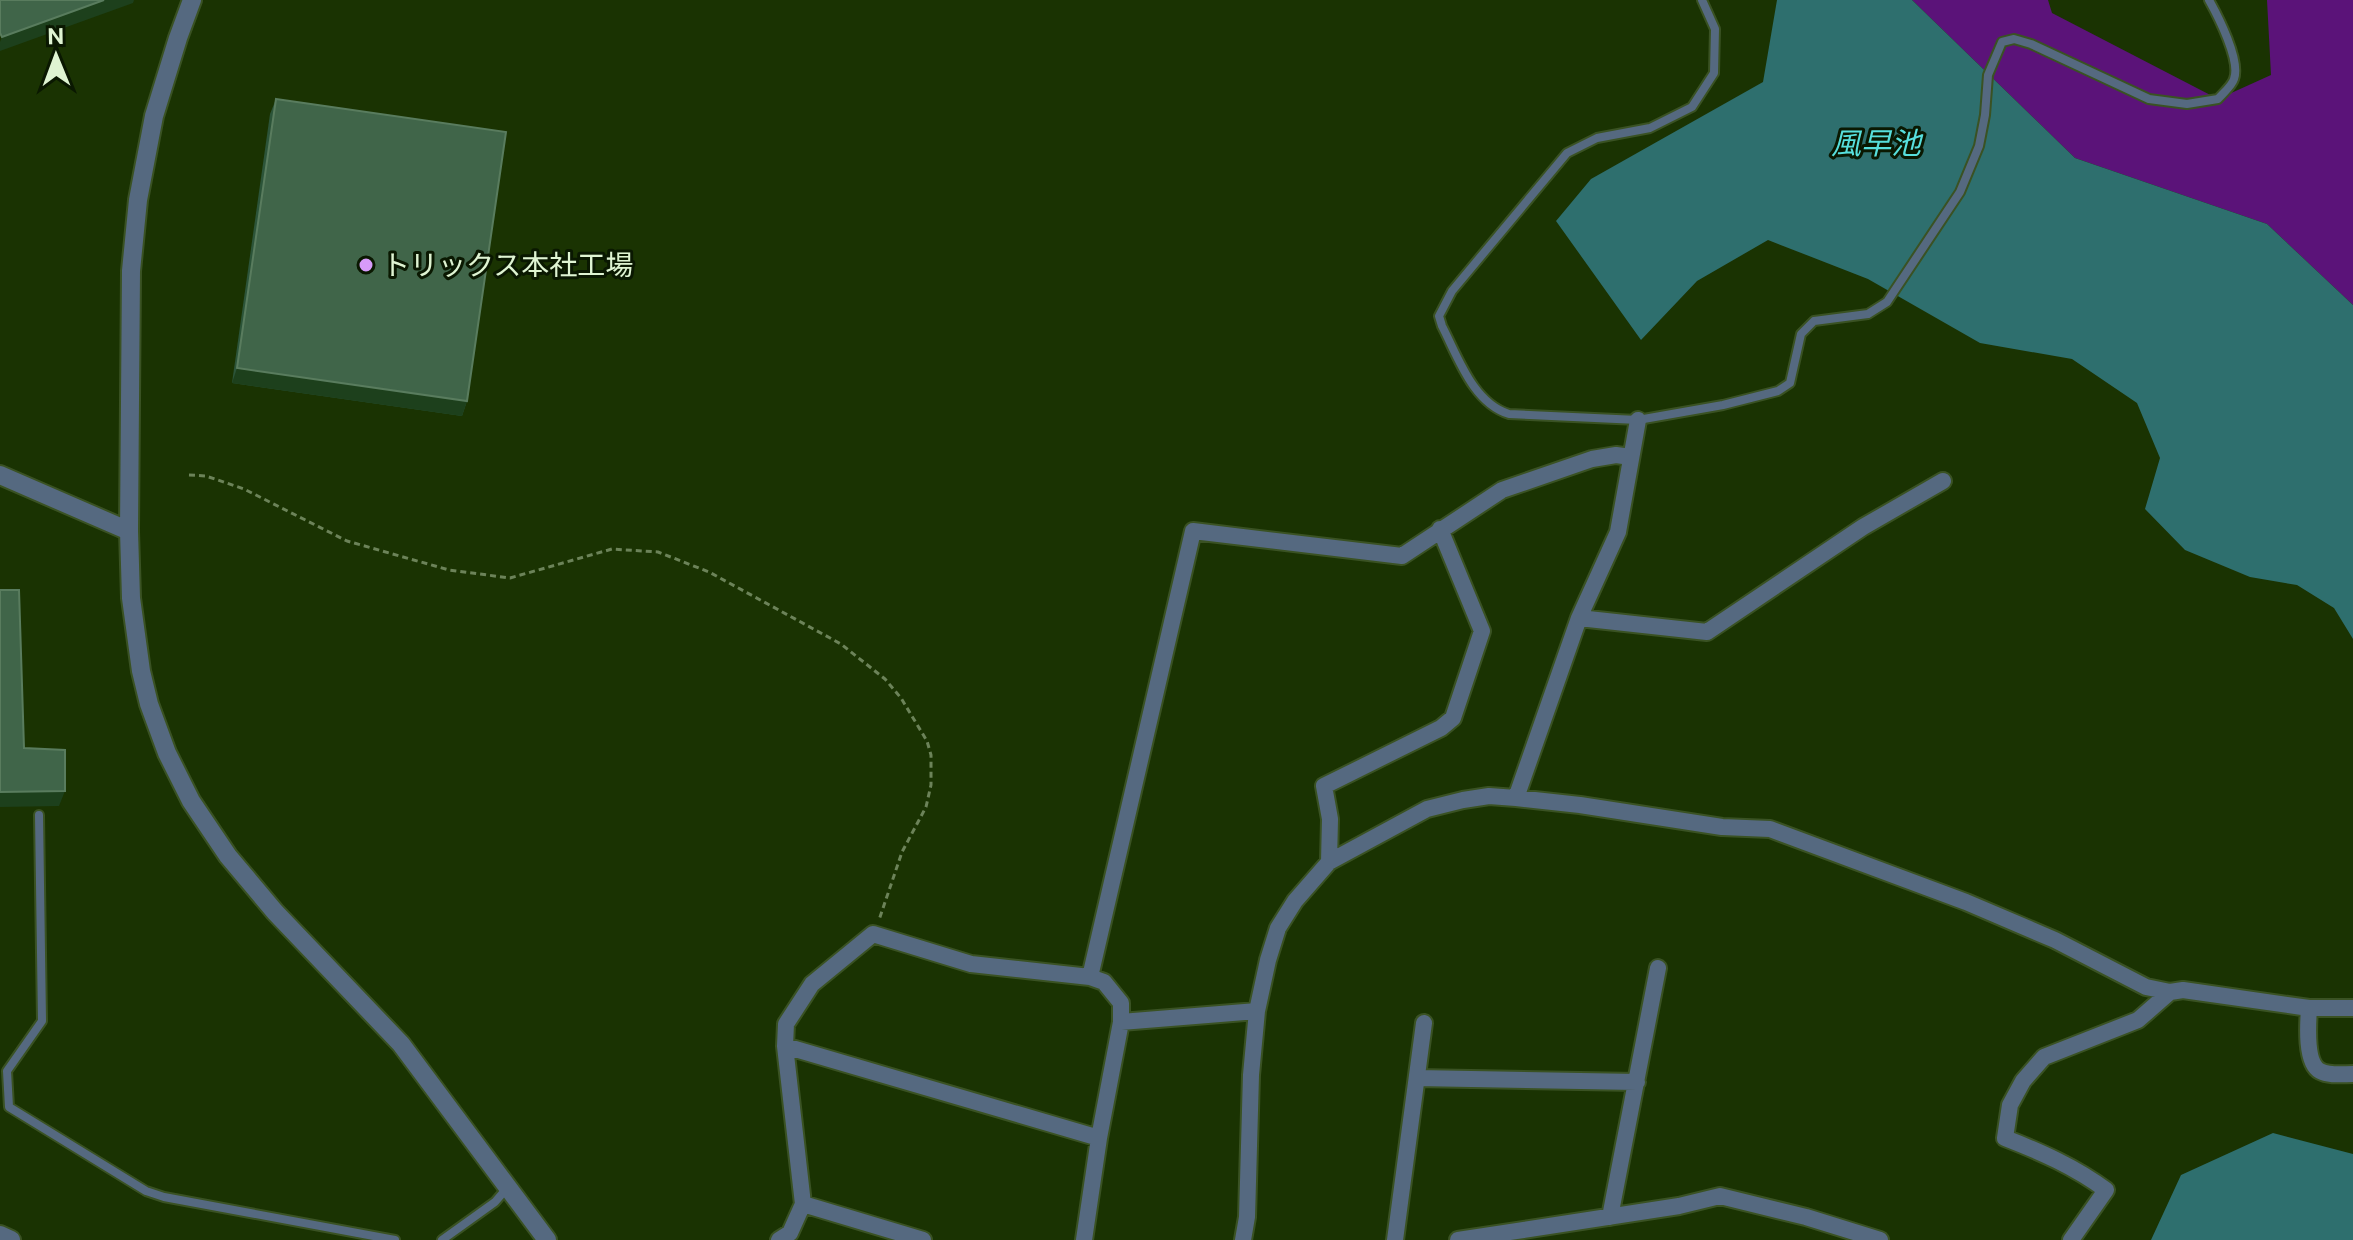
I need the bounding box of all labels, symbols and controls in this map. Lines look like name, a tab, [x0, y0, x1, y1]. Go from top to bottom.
north arrow	[16, 16, 96, 96]
text: N	[47, 23, 64, 49]
water label: 風早池	[1831, 125, 1924, 161]
place label: トリックス本社工場	[382, 248, 633, 281]
marker: トリックス本社工場	[357, 256, 375, 274]

